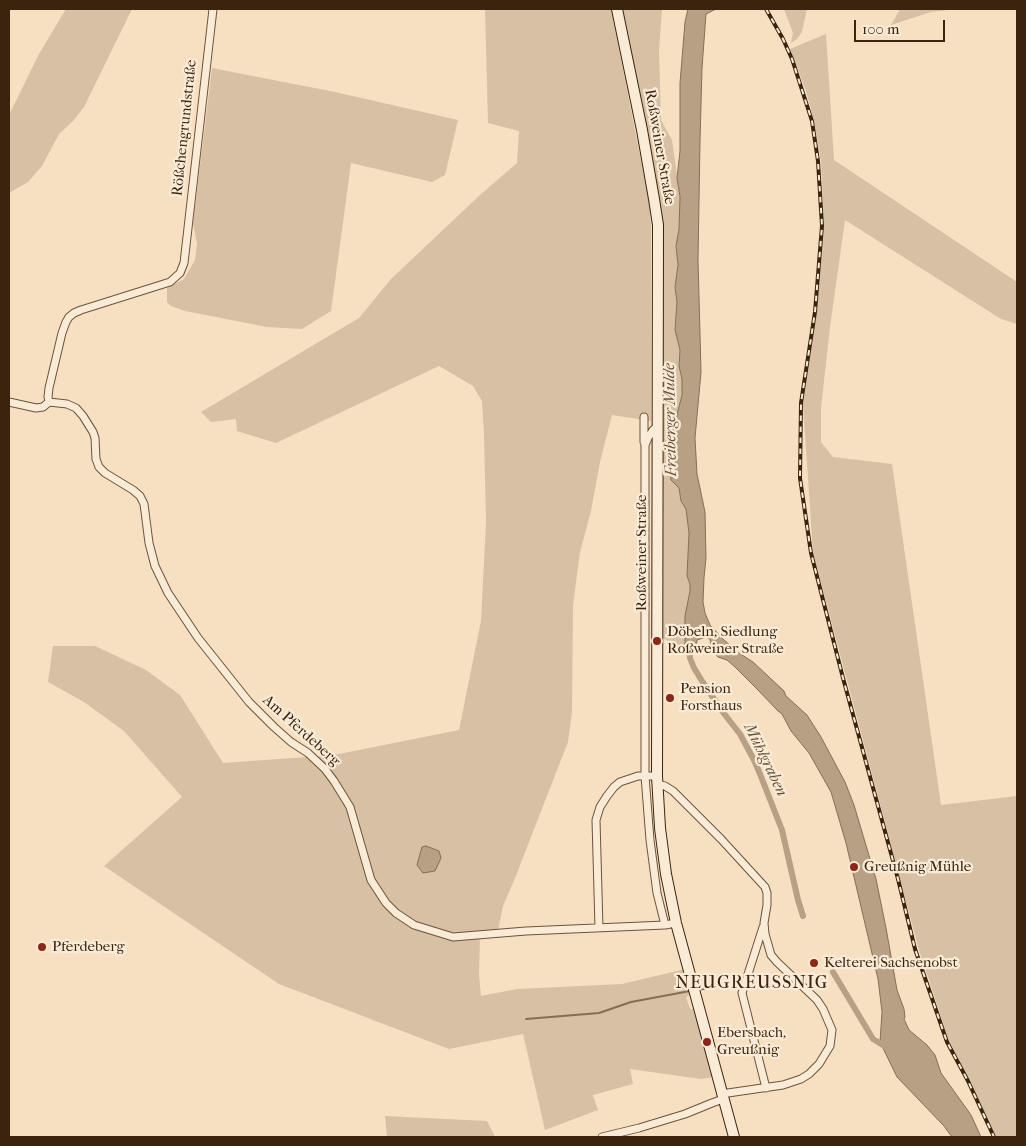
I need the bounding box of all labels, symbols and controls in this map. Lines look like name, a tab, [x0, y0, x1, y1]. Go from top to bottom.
scale bar	[856, 10, 947, 42]
text: 100 m	[862, 20, 900, 38]
street label: Rößchengrundstraße	[169, 59, 201, 197]
street label: Roßweiner Straße	[640, 88, 678, 206]
water label: Freiberger Mulde	[660, 363, 682, 477]
street label: Roßweiner Straße	[633, 495, 651, 611]
place label: Döbeln, Siedlung Roßweiner Straße	[667, 623, 784, 658]
marker: Döbeln, Siedlung Roßweiner Straße	[651, 635, 663, 647]
place label: Pension Forsthaus	[680, 680, 742, 715]
street label: Am Pferdeberg	[259, 692, 343, 770]
marker: Pension Forsthaus	[664, 692, 676, 704]
water label: Mühlgraben	[739, 720, 791, 800]
place label: Greußnig Mühle	[864, 858, 971, 876]
marker: Greußnig Mühle	[848, 861, 860, 873]
place label: Pferdeberg	[52, 938, 125, 956]
marker: Pferdeberg	[36, 941, 48, 953]
place label: Kelterei Sachsenobst	[824, 954, 958, 972]
marker: Kelterei Sachsenobst	[808, 957, 820, 969]
district label: NEUGREUSSNIG	[674, 973, 830, 995]
place label: Ebersbach, Greußnig	[717, 1024, 786, 1059]
marker: Ebersbach, Greußnig	[701, 1036, 713, 1048]

